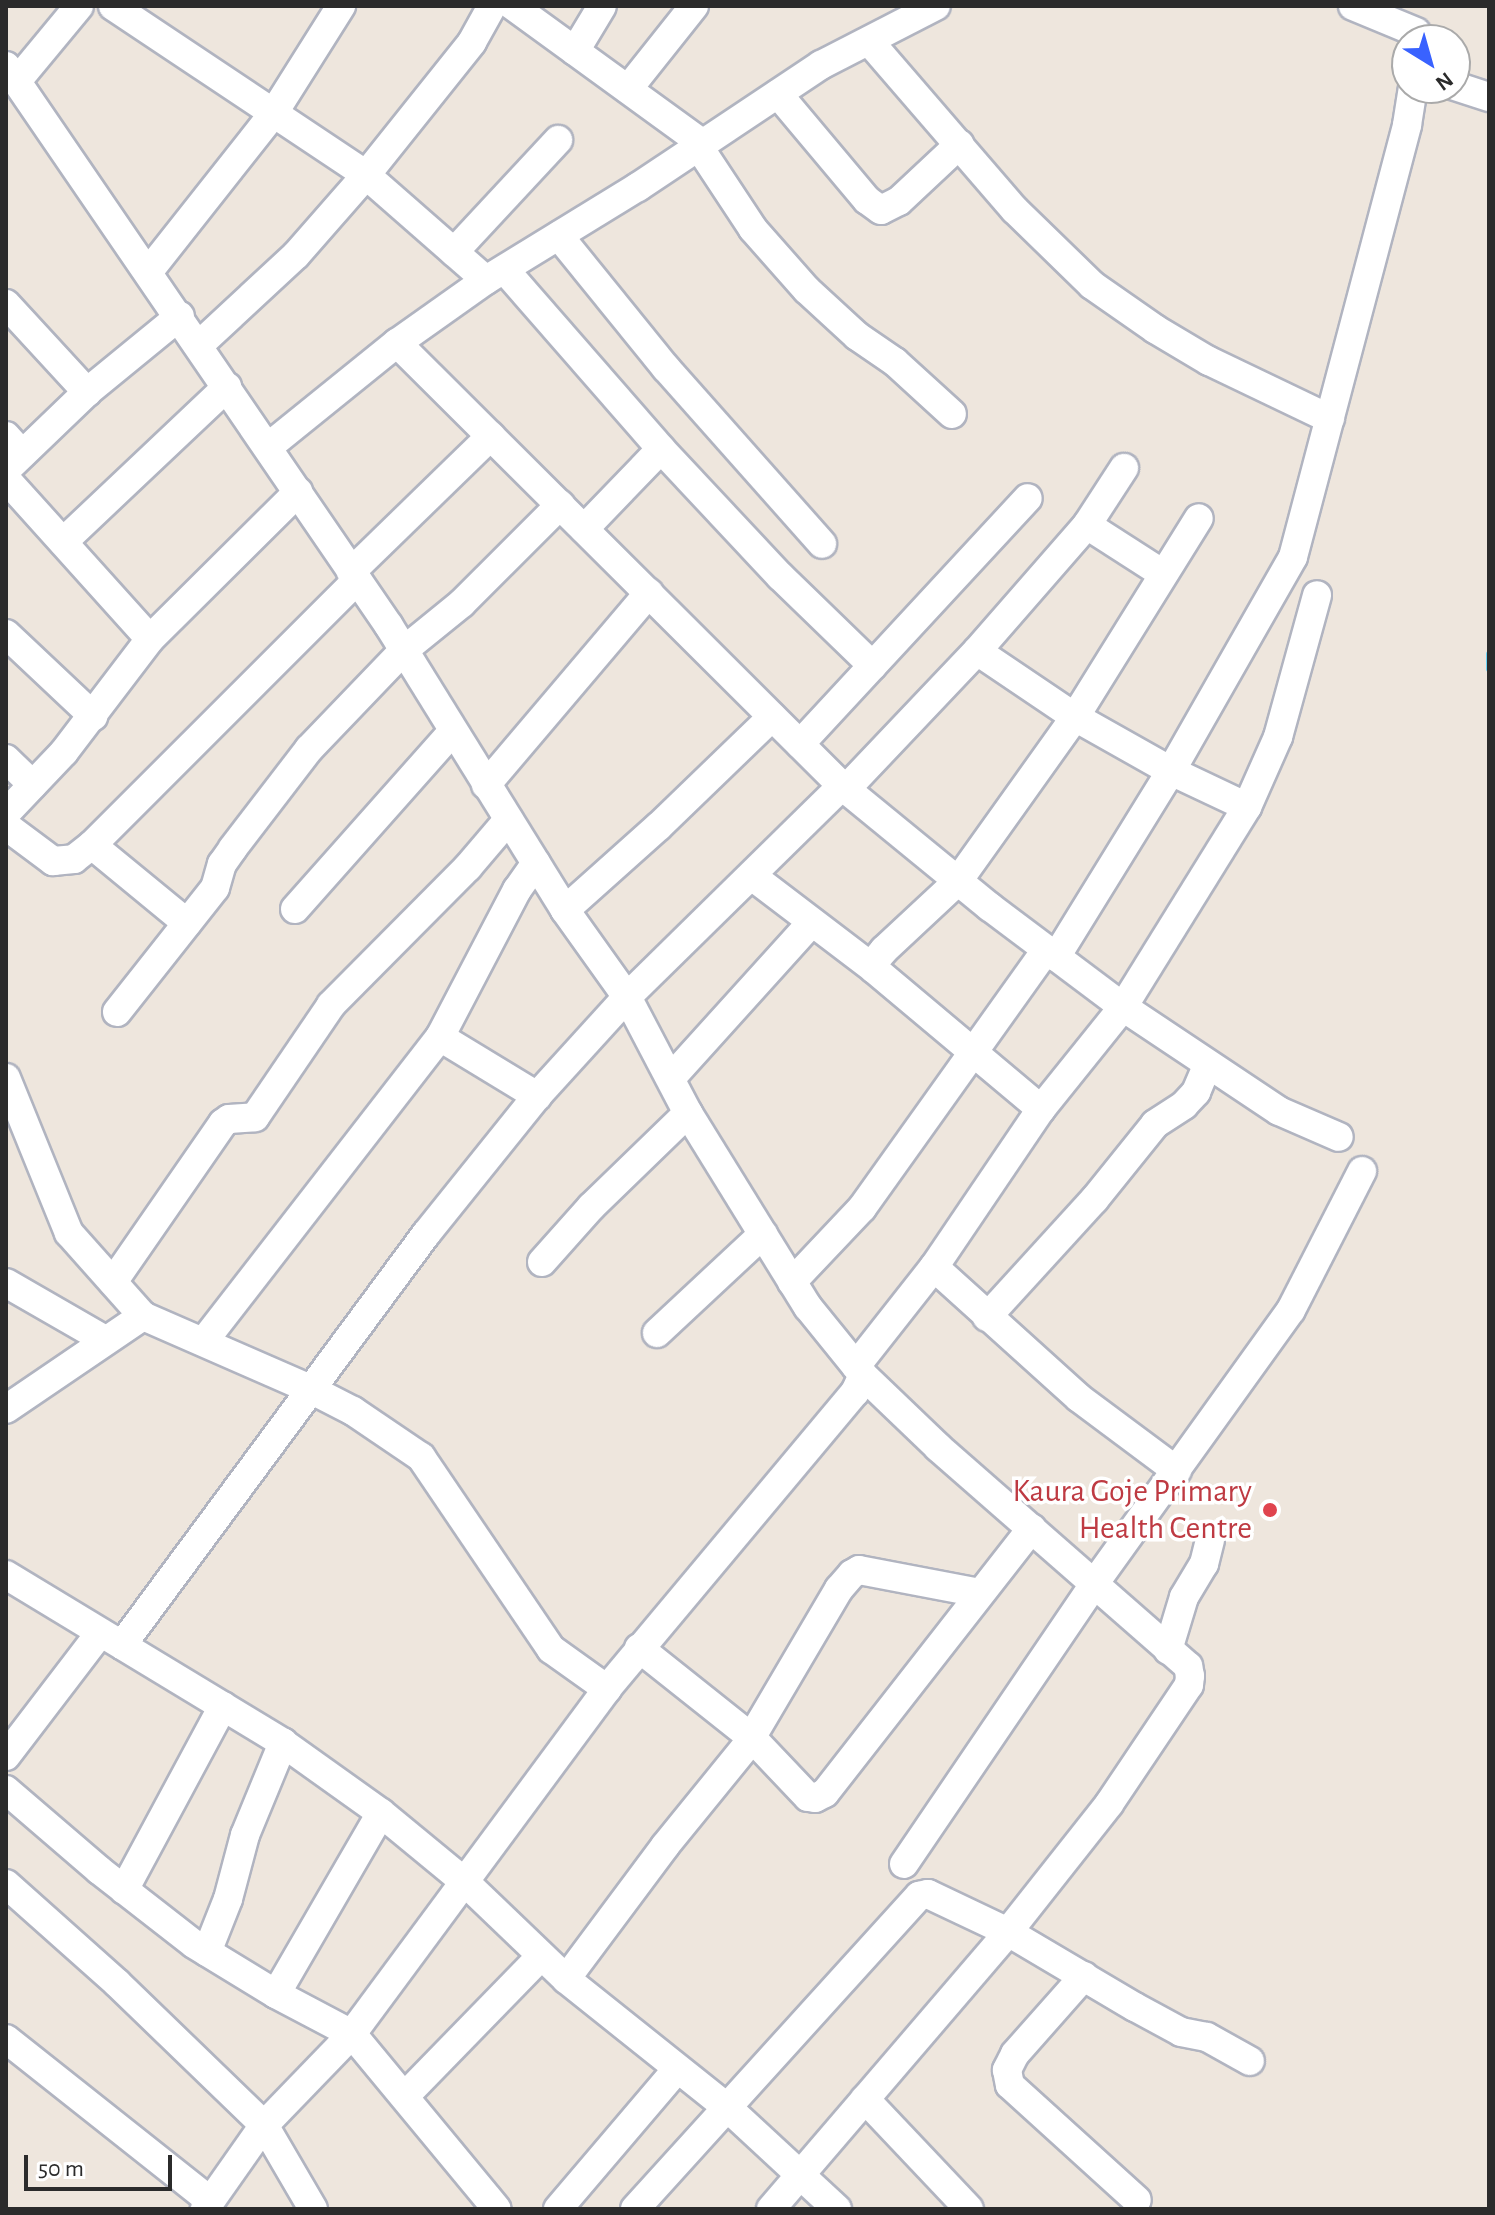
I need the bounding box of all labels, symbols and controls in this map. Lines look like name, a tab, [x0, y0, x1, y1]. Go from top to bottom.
north arrow	[1391, 24, 1471, 104]
text: N	[1432, 68, 1457, 95]
place label: Kaura Goje Primary Health Centre	[1012, 1473, 1252, 1548]
marker: Kaura Goje Primary Health Centre	[1259, 1499, 1281, 1521]
scale bar	[28, 2139, 176, 2189]
text: 50 m	[38, 2157, 84, 2181]

